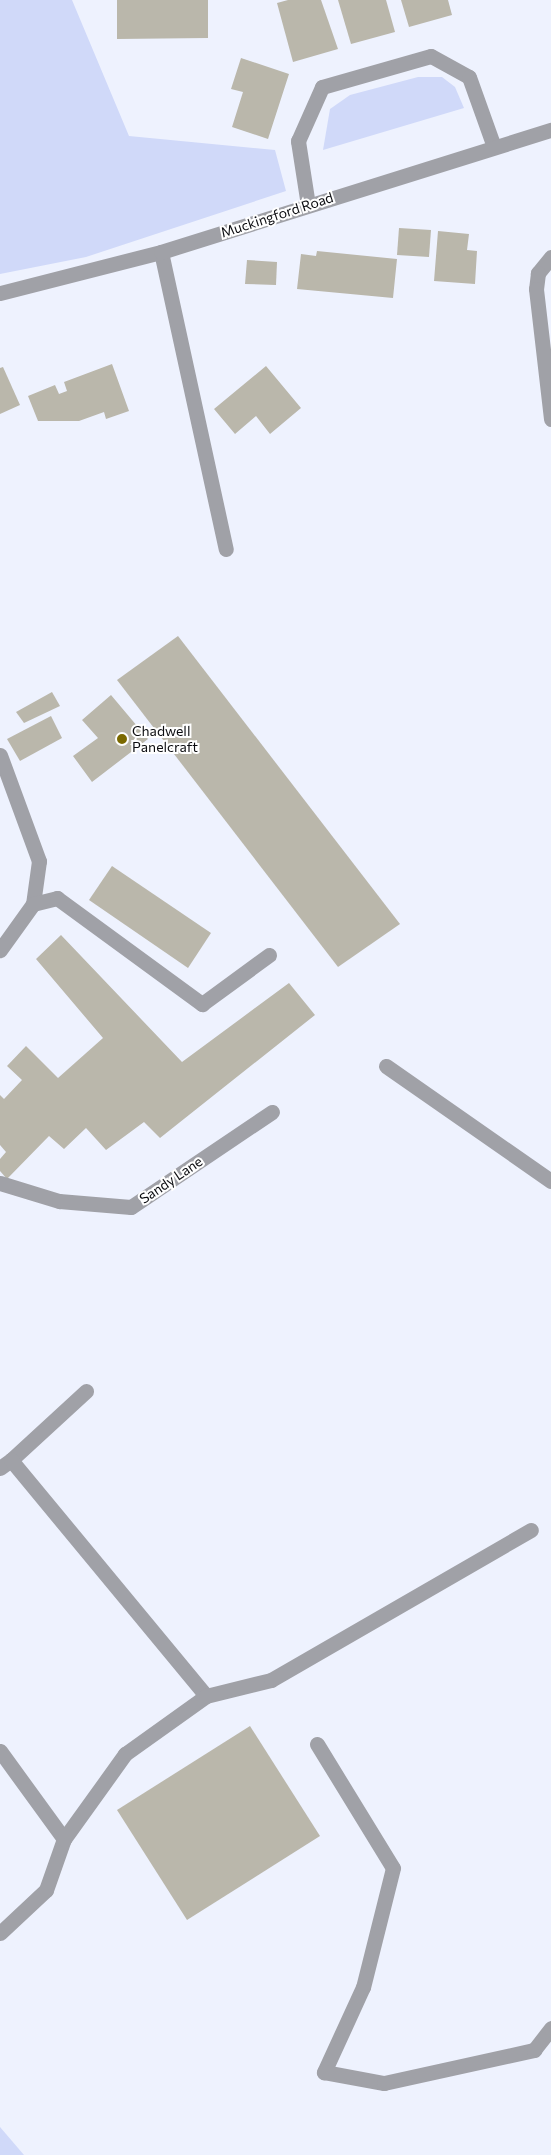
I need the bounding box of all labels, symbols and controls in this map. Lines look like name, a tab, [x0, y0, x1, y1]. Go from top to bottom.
street label: Muckingford Road	[219, 189, 335, 241]
place label: Chadwell Panelcraft	[132, 723, 198, 756]
marker: Chadwell Panelcraft	[116, 733, 128, 745]
street label: Sandy Lane	[136, 1153, 206, 1207]

